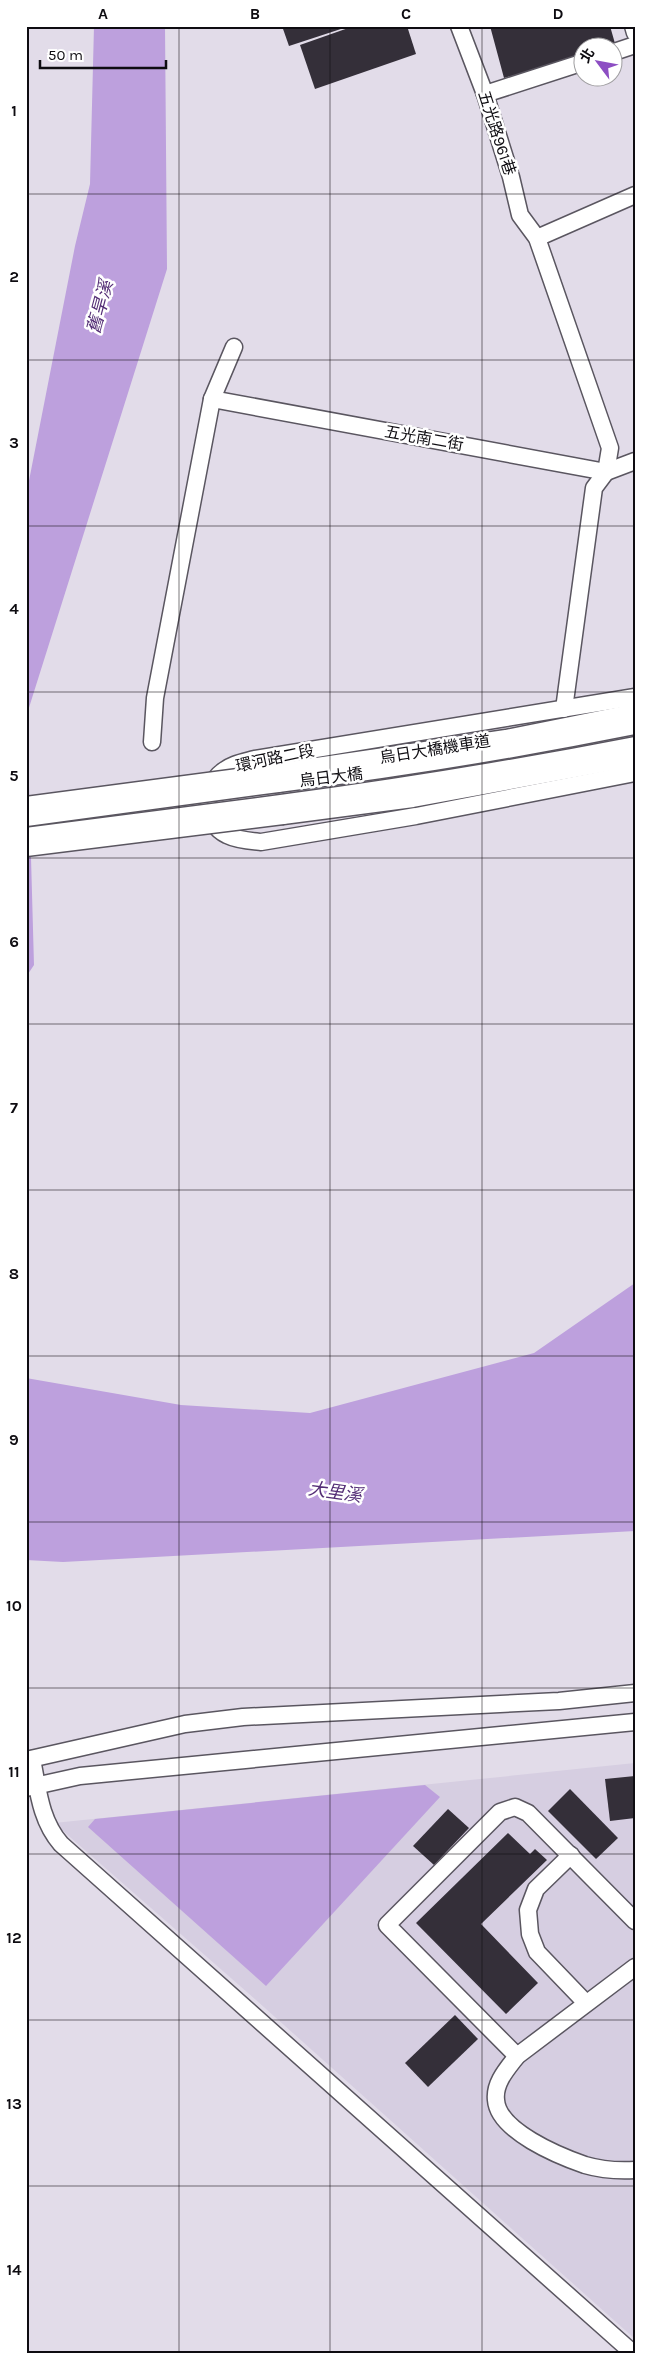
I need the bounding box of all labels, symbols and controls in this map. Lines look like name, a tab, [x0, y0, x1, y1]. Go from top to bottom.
text: A	[98, 4, 108, 23]
text: B	[250, 4, 260, 23]
text: C	[401, 4, 411, 23]
text: D	[553, 4, 564, 23]
scale bar	[40, 38, 166, 70]
north arrow	[574, 38, 624, 88]
text: 北	[576, 45, 598, 66]
text: 50 m	[48, 46, 83, 64]
street label: 五光路961巷	[474, 88, 520, 178]
text: 1	[11, 101, 17, 120]
text: 2	[9, 267, 19, 286]
water label: 舊旱溪	[82, 275, 118, 336]
street label: 五光南二街	[383, 422, 465, 454]
text: 3	[9, 433, 19, 452]
text: 4	[9, 599, 19, 618]
street label: 烏日大橋機車道	[378, 731, 492, 767]
street label: 環河路二段	[234, 740, 316, 776]
street label: 烏日大橋	[298, 764, 364, 790]
text: 5	[9, 766, 19, 785]
text: 6	[9, 932, 19, 951]
text: 7	[10, 1098, 18, 1117]
text: 8	[9, 1264, 19, 1283]
text: 9	[9, 1430, 19, 1449]
water label: 大里溪	[307, 1477, 366, 1507]
text: 10	[6, 1596, 22, 1615]
text: 11	[8, 1762, 20, 1781]
text: 12	[6, 1928, 22, 1947]
text: 13	[6, 2094, 22, 2113]
text: 14	[6, 2260, 22, 2279]

